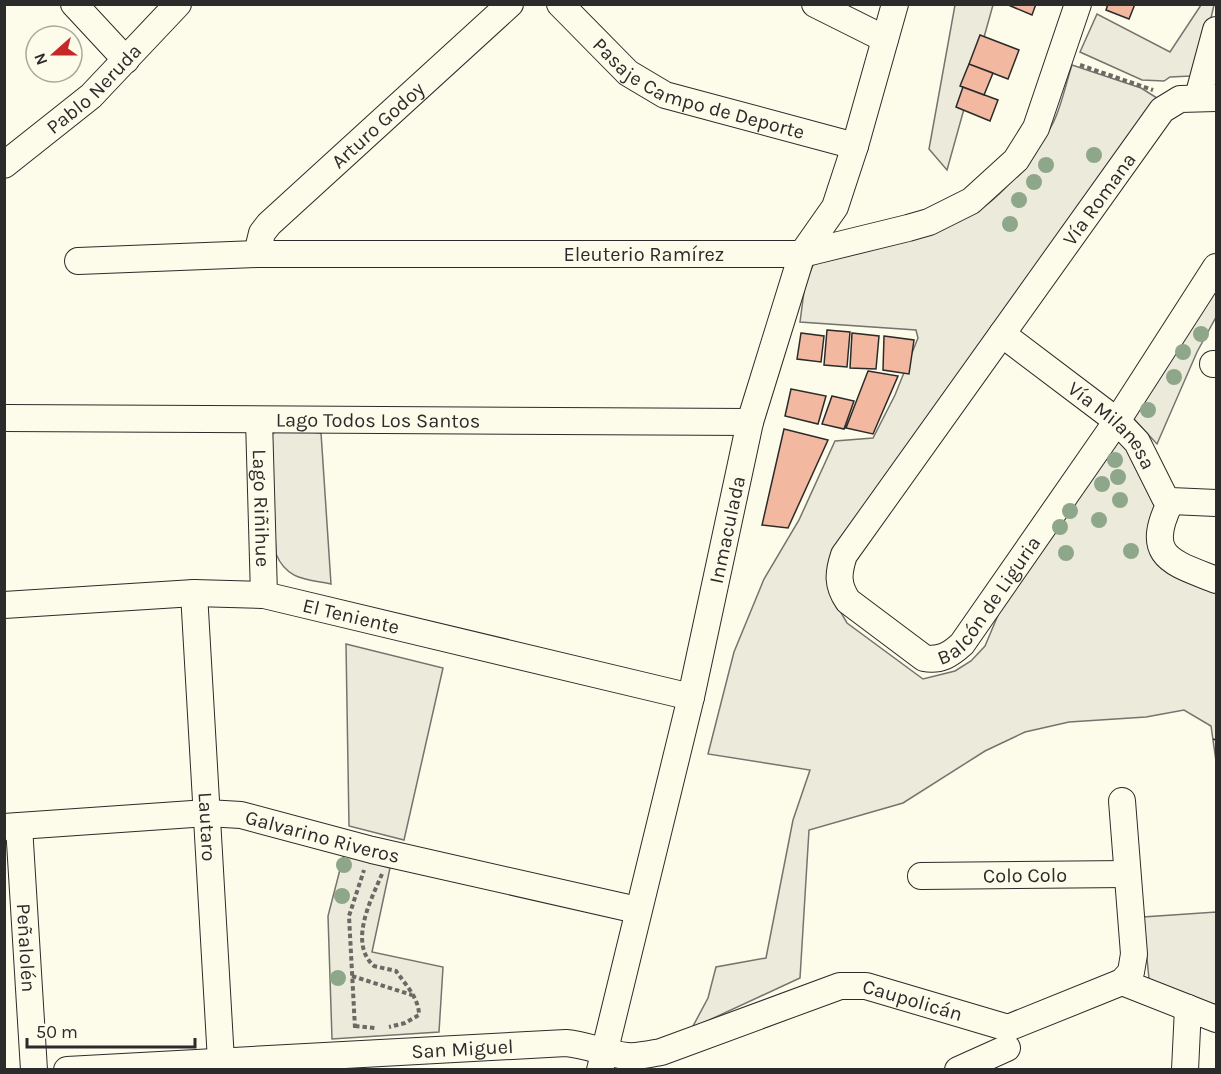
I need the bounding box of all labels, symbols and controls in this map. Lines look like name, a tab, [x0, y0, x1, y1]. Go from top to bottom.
north arrow	[24, 24, 84, 84]
street label: Pasaje Campo de Deporte	[588, 33, 807, 144]
street label: Pablo Neruda	[41, 38, 147, 138]
street label: Arturo Godoy	[327, 77, 429, 173]
street label: Vía Romana	[1058, 148, 1141, 250]
street label: Eleuterio Ramírez	[563, 243, 724, 266]
street label: Vía Milanesa	[1063, 377, 1160, 473]
street label: Lago Todos Los Santos	[276, 408, 480, 433]
street label: Lago Riñihue	[248, 449, 274, 567]
street label: Inmaculada	[705, 474, 750, 586]
street label: Balcón de Liguria	[934, 532, 1045, 670]
street label: El Teniente	[300, 594, 402, 639]
street label: Lautaro	[194, 791, 220, 862]
street label: Galvarino Riveros	[243, 806, 402, 868]
street label: Colo Colo	[983, 864, 1067, 887]
street label: Peñalolén	[12, 903, 40, 993]
street label: Caupolicán	[860, 975, 965, 1026]
scale bar	[27, 1011, 195, 1049]
text: 50 m	[36, 1021, 78, 1043]
street label: San Miguel	[411, 1035, 514, 1063]

